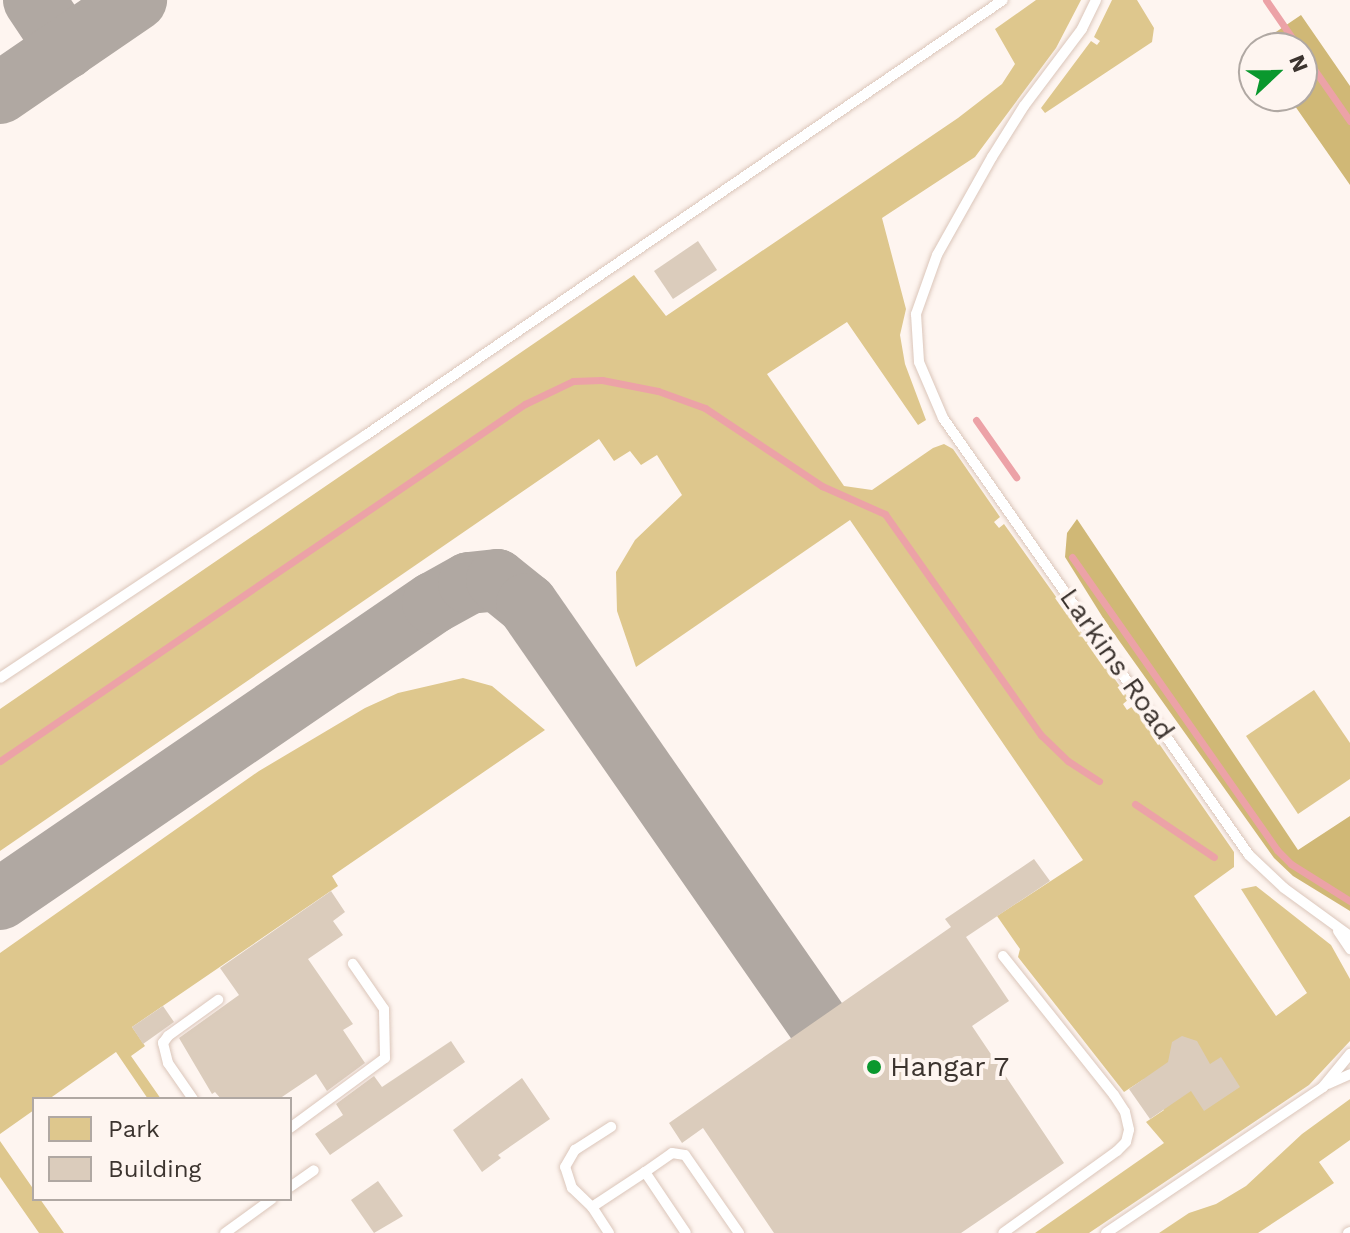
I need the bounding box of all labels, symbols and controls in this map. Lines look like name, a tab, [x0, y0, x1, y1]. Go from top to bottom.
north arrow	[1238, 32, 1318, 112]
text: N	[1284, 51, 1314, 76]
street label: Larkins Road	[1052, 582, 1182, 746]
place label: Hangar 7	[890, 1050, 1011, 1084]
marker: Hangar 7	[865, 1058, 883, 1076]
legend	[32, 1097, 292, 1201]
text: Park	[108, 1115, 160, 1143]
text: Building	[108, 1155, 201, 1183]

